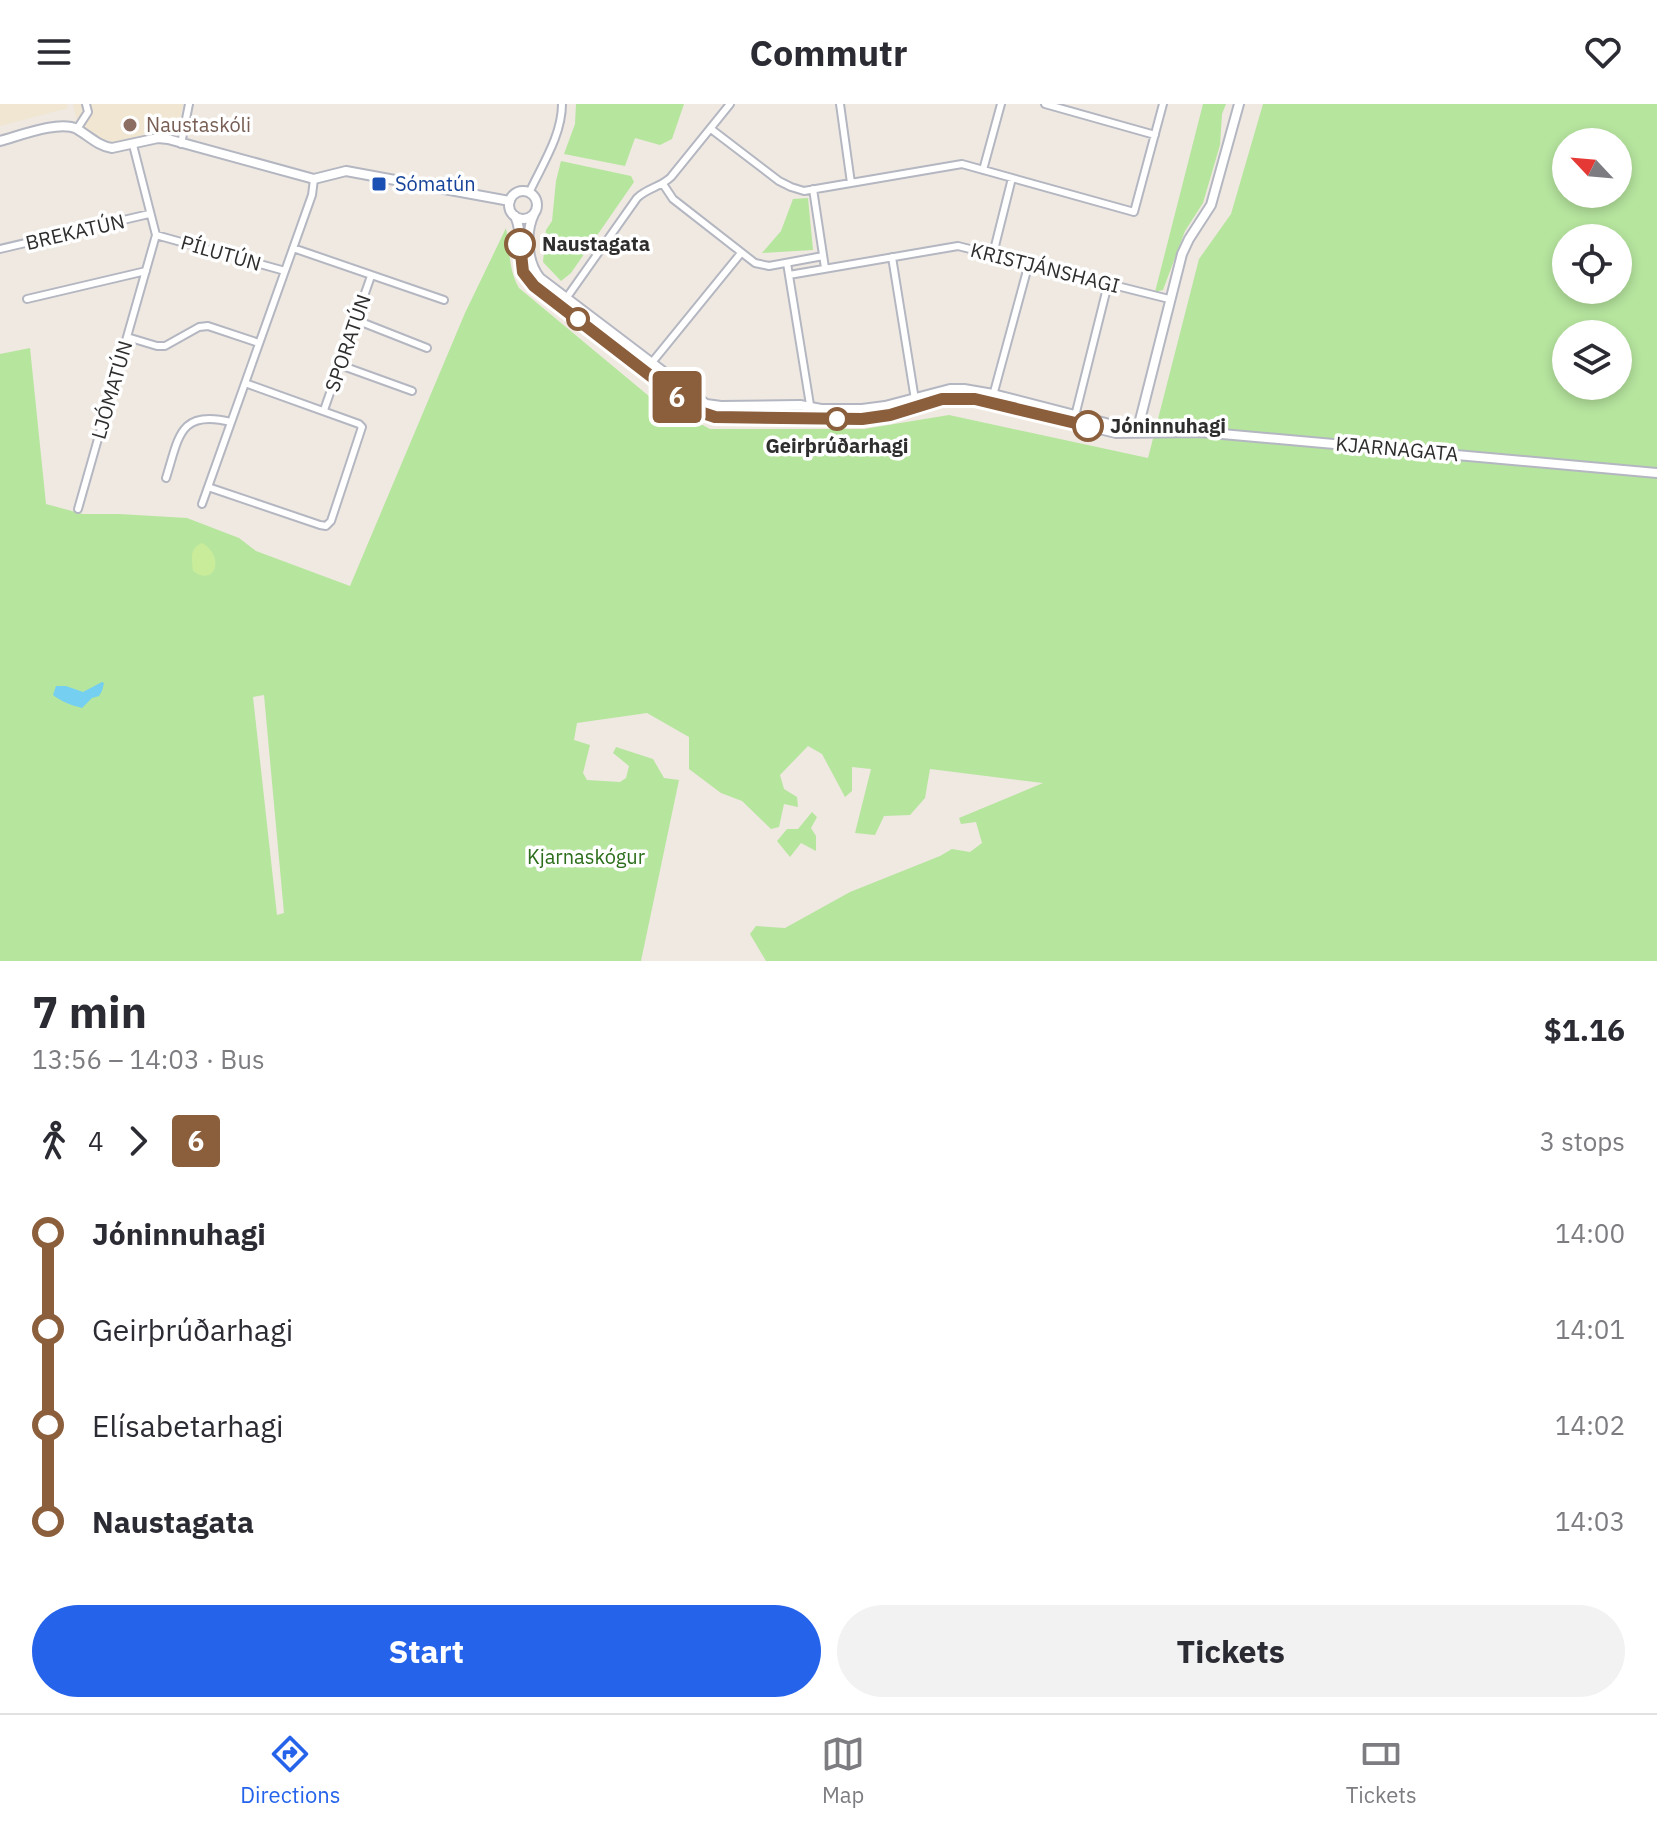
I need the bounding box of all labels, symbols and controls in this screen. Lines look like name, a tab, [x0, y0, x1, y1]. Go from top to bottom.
text: Commutr	[750, 29, 907, 76]
icon: menu	[32, 30, 76, 74]
icon: heart	[1581, 30, 1625, 74]
place label: Naustaskóli	[146, 111, 251, 138]
marker: Naustaskóli	[121, 116, 139, 134]
north arrow	[1552, 128, 1632, 208]
map controls	[1552, 128, 1632, 400]
place label: Sómatún	[395, 170, 476, 197]
marker: Sómatún	[370, 175, 388, 193]
street label: BREKATÚN	[23, 207, 127, 256]
button: locate	[1552, 224, 1632, 304]
street label: PÍLUTÚN	[178, 228, 264, 277]
marker: Naustagata	[505, 229, 535, 259]
place label: Naustagata	[542, 230, 650, 257]
street label: KRISTJÁNSHAGI	[968, 236, 1122, 299]
street label: SPORATÚN	[318, 291, 377, 395]
unlabelled marker	[567, 308, 589, 330]
button: layers	[1552, 320, 1632, 400]
street label: LJÓMATÚN	[85, 337, 138, 442]
line badge: 6	[651, 371, 703, 423]
text: 6	[669, 378, 685, 415]
marker: Geirþrúðarhagi	[826, 408, 848, 430]
marker: Jóninnuhagi	[1073, 411, 1103, 441]
place label: Jóninnuhagi	[1110, 412, 1226, 439]
street label: KJARNAGATA	[1335, 430, 1460, 467]
place label: Geirþrúðarhagi	[765, 432, 909, 459]
park label: Kjarnaskógur	[527, 843, 645, 870]
text: 7 min	[32, 983, 147, 1040]
text: $1.16	[1544, 1010, 1625, 1049]
text: 13:56 – 14:03 · Bus	[32, 1042, 265, 1076]
icon: walk	[32, 1119, 76, 1163]
icon: forward	[116, 1119, 160, 1163]
text: 6	[188, 1122, 204, 1159]
text: 4	[88, 1124, 104, 1158]
text: 3 stops	[1539, 1124, 1625, 1158]
text: Jóninnuhagi	[92, 1214, 266, 1253]
text: 14:00	[1555, 1216, 1625, 1250]
text: Geirþrúðarhagi	[92, 1310, 293, 1349]
text: 14:01	[1555, 1312, 1625, 1346]
text: Elísabetarhagi	[92, 1406, 284, 1445]
text: 14:02	[1555, 1408, 1625, 1442]
text: Naustagata	[92, 1502, 254, 1541]
text: 14:03	[1555, 1504, 1625, 1538]
button: Start	[32, 1605, 821, 1697]
button: Tickets	[837, 1605, 1625, 1697]
tab: Directions	[240, 1732, 340, 1809]
tab: Map	[821, 1732, 865, 1809]
tab: Tickets	[1346, 1732, 1417, 1809]

